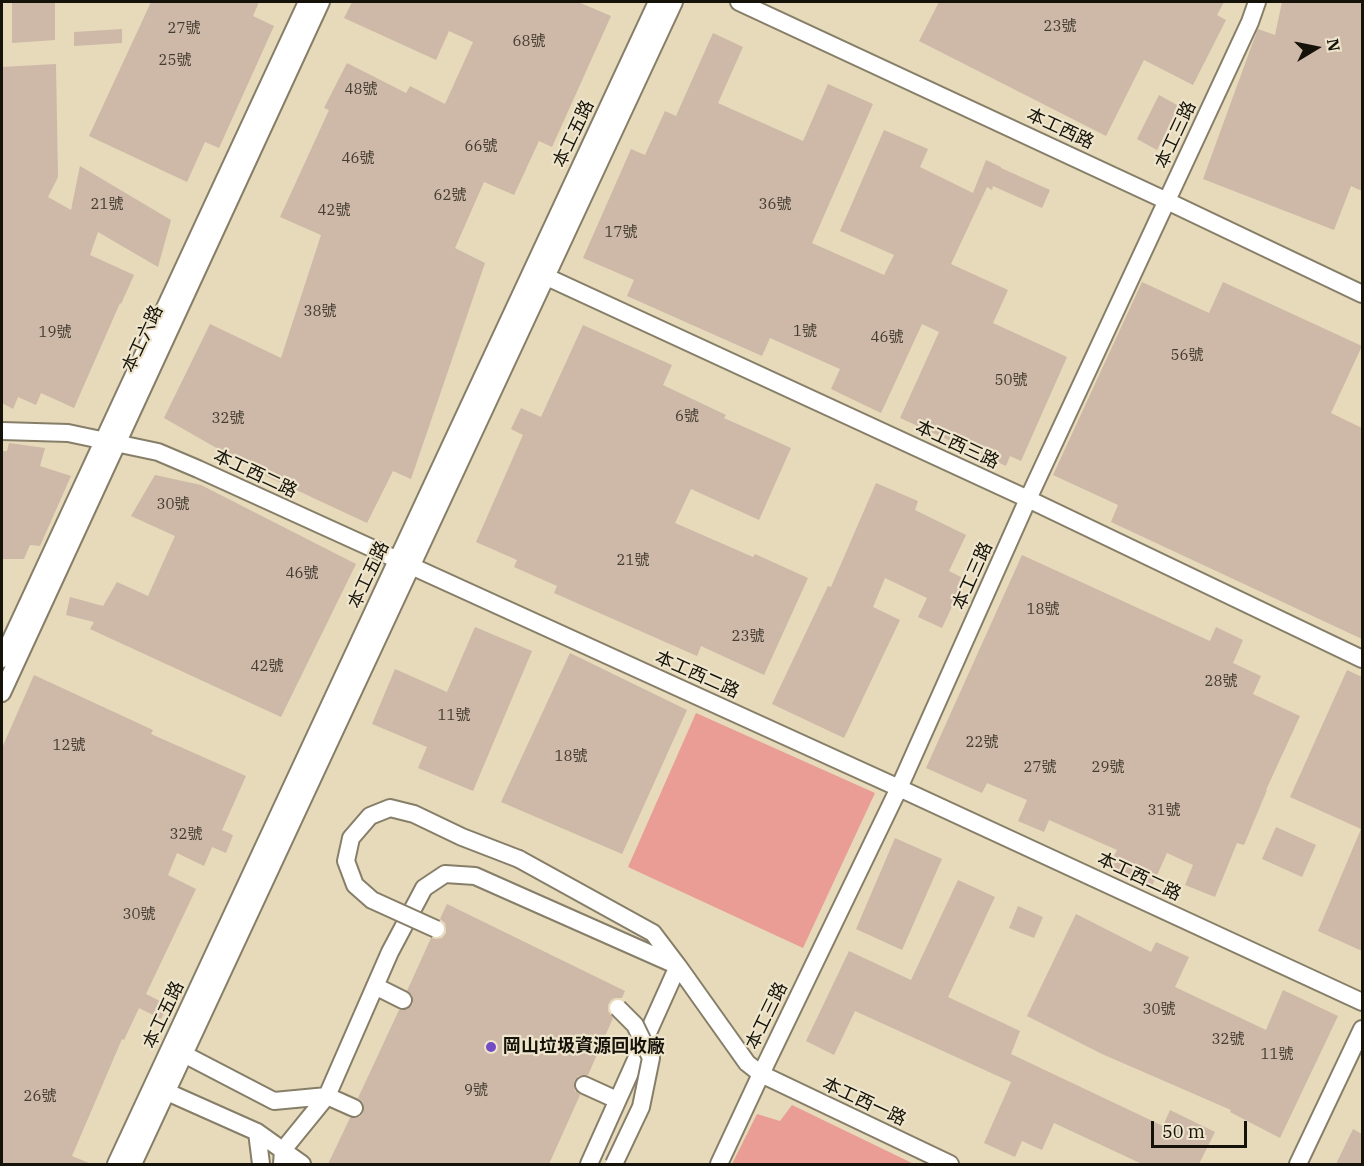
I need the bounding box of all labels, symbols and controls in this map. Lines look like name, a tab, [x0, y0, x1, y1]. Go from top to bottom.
house number: 23號	[1044, 18, 1076, 36]
north arrow	[1286, 18, 1346, 78]
house number: 27號	[168, 20, 200, 38]
house number: 68號	[513, 33, 545, 51]
text: N	[1323, 37, 1345, 53]
house number: 25號	[159, 52, 191, 70]
house number: 48號	[345, 81, 377, 99]
street label: 本工五路	[549, 97, 599, 171]
street label: 本工三路	[1151, 98, 1201, 172]
street label: 本工西路	[1023, 104, 1097, 154]
house number: 66號	[465, 138, 497, 156]
house number: 46號	[342, 150, 374, 168]
house number: 62號	[434, 187, 466, 205]
house number: 21號	[91, 196, 123, 214]
house number: 36號	[759, 196, 791, 214]
house number: 42號	[318, 202, 350, 220]
house number: 17號	[605, 224, 637, 242]
street label: 本工六路	[118, 302, 168, 376]
house number: 38號	[304, 303, 336, 321]
house number: 1號	[793, 323, 817, 341]
house number: 19號	[39, 324, 71, 342]
house number: 46號	[871, 329, 903, 347]
house number: 56號	[1171, 347, 1203, 365]
house number: 50號	[995, 372, 1027, 390]
house number: 6號	[675, 408, 699, 426]
house number: 32號	[212, 410, 244, 428]
street label: 本工西三路	[912, 416, 1002, 474]
street label: 本工西二路	[210, 445, 300, 503]
house number: 30號	[157, 496, 189, 514]
street label: 本工五路	[344, 538, 394, 612]
street label: 本工三路	[948, 539, 998, 613]
house number: 21號	[617, 552, 649, 570]
house number: 46號	[286, 565, 318, 583]
house number: 18號	[1027, 601, 1059, 619]
house number: 23號	[732, 628, 764, 646]
street label: 本工西二路	[651, 647, 743, 703]
house number: 42號	[251, 658, 283, 676]
house number: 28號	[1205, 673, 1237, 691]
house number: 11號	[438, 707, 470, 725]
house number: 22號	[966, 734, 998, 752]
house number: 12號	[53, 737, 85, 755]
house number: 18號	[555, 748, 587, 766]
house number: 27號	[1024, 759, 1056, 777]
house number: 29號	[1092, 759, 1124, 777]
house number: 31號	[1148, 802, 1180, 820]
house number: 32號	[170, 826, 202, 844]
street label: 本工西二路	[1094, 848, 1184, 906]
house number: 30號	[123, 906, 155, 924]
street label: 本工五路	[139, 978, 189, 1052]
street label: 本工三路	[742, 979, 792, 1053]
house number: 30號	[1143, 1001, 1175, 1019]
house number: 32號	[1212, 1031, 1244, 1049]
place label: 岡山垃圾資源回收廠	[503, 1036, 665, 1058]
marker: 岡山垃圾資源回收廠	[484, 1040, 498, 1054]
house number: 11號	[1261, 1046, 1293, 1064]
street label: 本工西一路	[819, 1073, 909, 1131]
house number: 9號	[464, 1082, 488, 1100]
house number: 26號	[24, 1088, 56, 1106]
scale bar	[1154, 1109, 1250, 1147]
text: 50 m	[1162, 1120, 1205, 1143]

